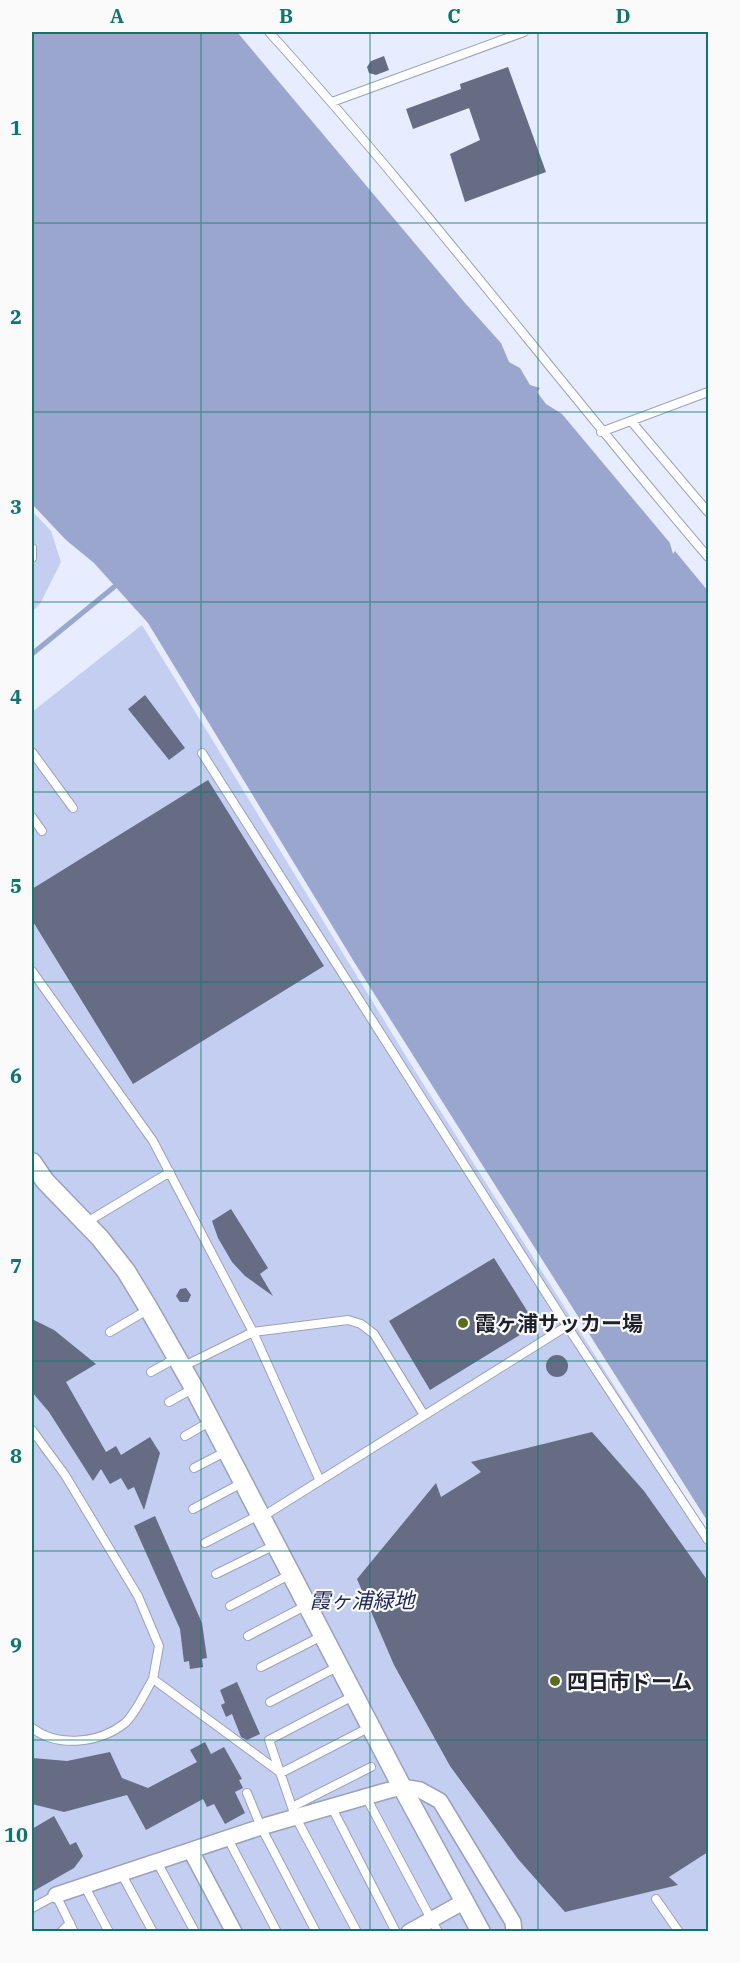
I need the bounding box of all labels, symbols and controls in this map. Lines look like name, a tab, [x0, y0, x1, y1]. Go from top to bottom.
text: A	[110, 2, 124, 29]
text: B	[279, 2, 293, 29]
text: C	[447, 2, 461, 29]
text: D	[615, 2, 631, 29]
text: 1	[10, 114, 22, 141]
text: 2	[10, 303, 22, 330]
text: 3	[10, 493, 22, 520]
text: 4	[10, 683, 22, 710]
text: 5	[10, 872, 22, 899]
text: 6	[10, 1062, 22, 1089]
text: 7	[10, 1252, 22, 1279]
place label: 霞ヶ浦サッカー場	[475, 1309, 643, 1337]
marker: 霞ヶ浦サッカー場	[456, 1316, 470, 1330]
text: 8	[10, 1442, 22, 1469]
park label: 霞ヶ浦緑地	[310, 1586, 416, 1614]
text: 9	[10, 1631, 22, 1658]
place label: 四日市ドーム	[567, 1667, 692, 1695]
marker: 四日市ドーム	[548, 1674, 562, 1688]
text: 10	[4, 1821, 28, 1848]

